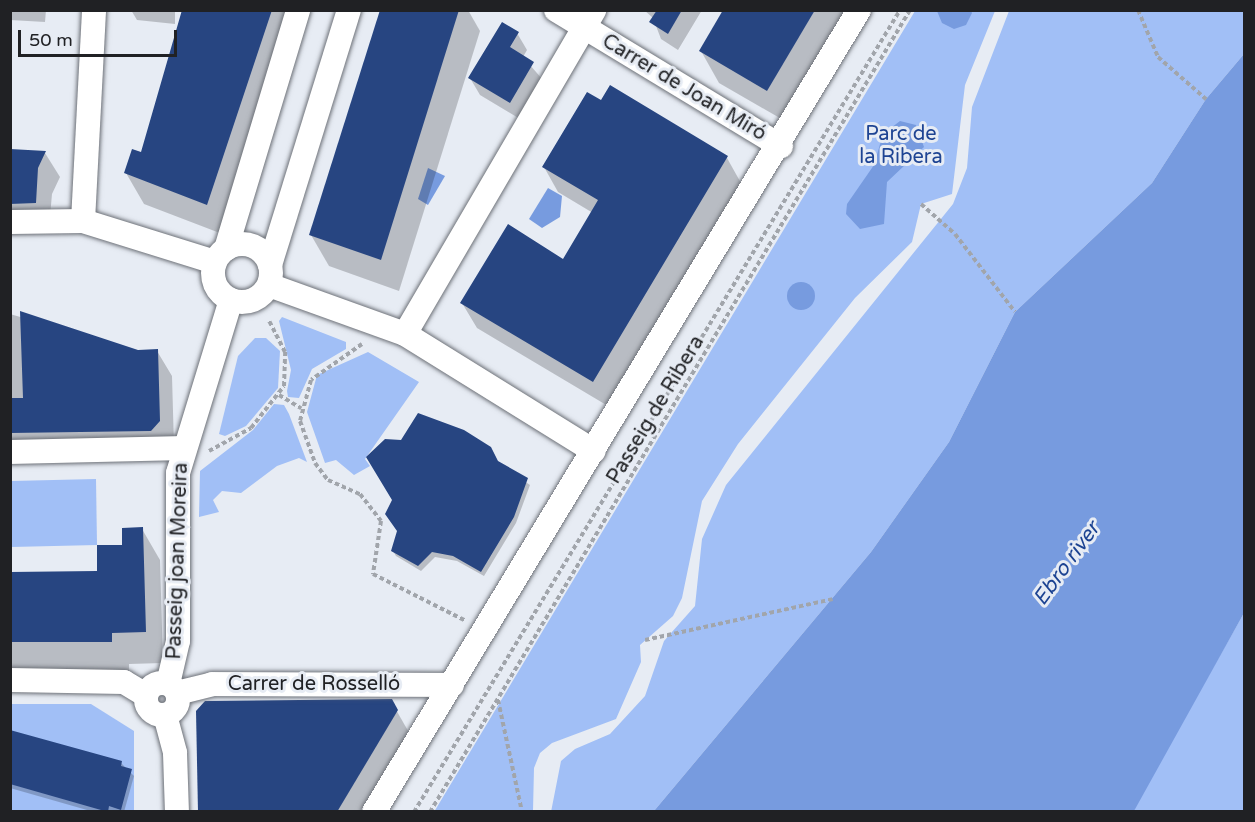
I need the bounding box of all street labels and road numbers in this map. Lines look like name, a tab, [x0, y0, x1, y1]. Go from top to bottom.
street label: Carrer de Joan Miró	[598, 30, 770, 146]
street label: Passeig de Ribera	[602, 332, 710, 488]
street label: Passeig joan Moreira	[163, 462, 193, 660]
street label: Carrer de Rosselló	[228, 672, 400, 696]

